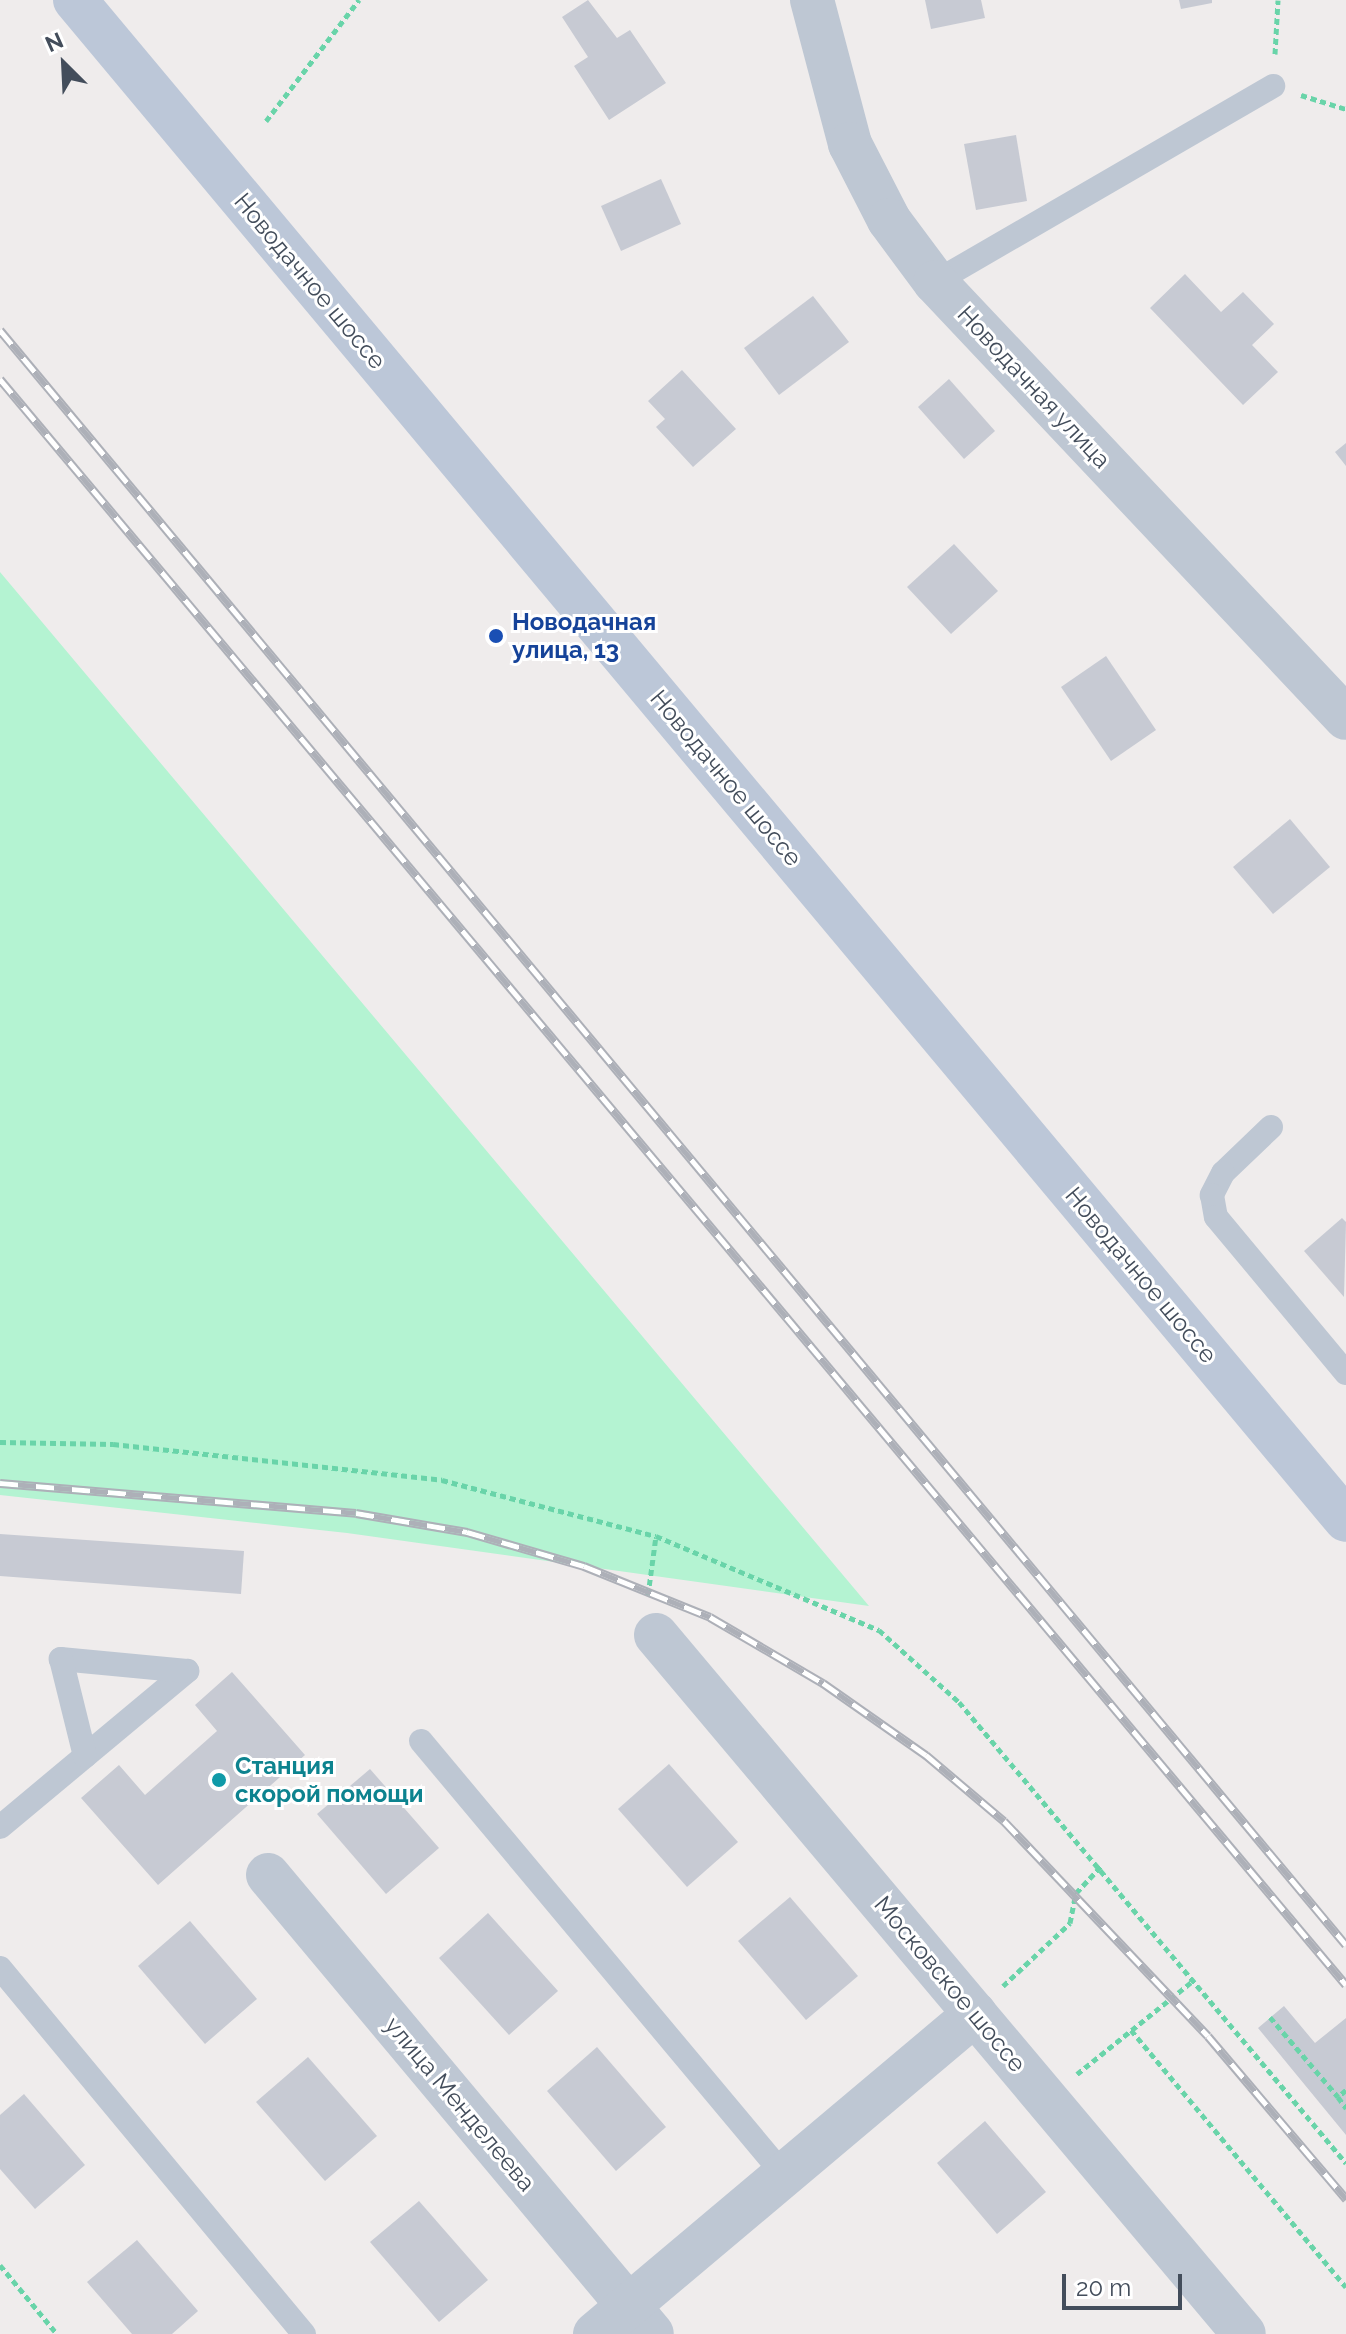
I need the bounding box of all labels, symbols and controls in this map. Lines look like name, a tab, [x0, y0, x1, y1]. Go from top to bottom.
north arrow	[24, 24, 104, 104]
text: N	[41, 27, 67, 57]
street label: Новодачное шоссе	[228, 187, 392, 375]
street label: Новодачная улица	[951, 300, 1117, 474]
place label: Новодачная улица, 13	[512, 608, 656, 664]
marker: Новодачная улица, 13	[487, 627, 505, 645]
street label: Новодачное шоссе	[644, 684, 808, 872]
street label: Новодачное шоссе	[1059, 1181, 1223, 1369]
place label: Станция скорой помощи	[235, 1752, 423, 1808]
marker: Станция скорой помощи	[210, 1771, 228, 1789]
street label: Московское шоссе	[868, 1890, 1032, 2078]
street label: улица Менделеева	[379, 2011, 541, 2197]
scale bar	[1066, 2258, 1186, 2308]
text: 20 m	[1076, 2273, 1131, 2302]

